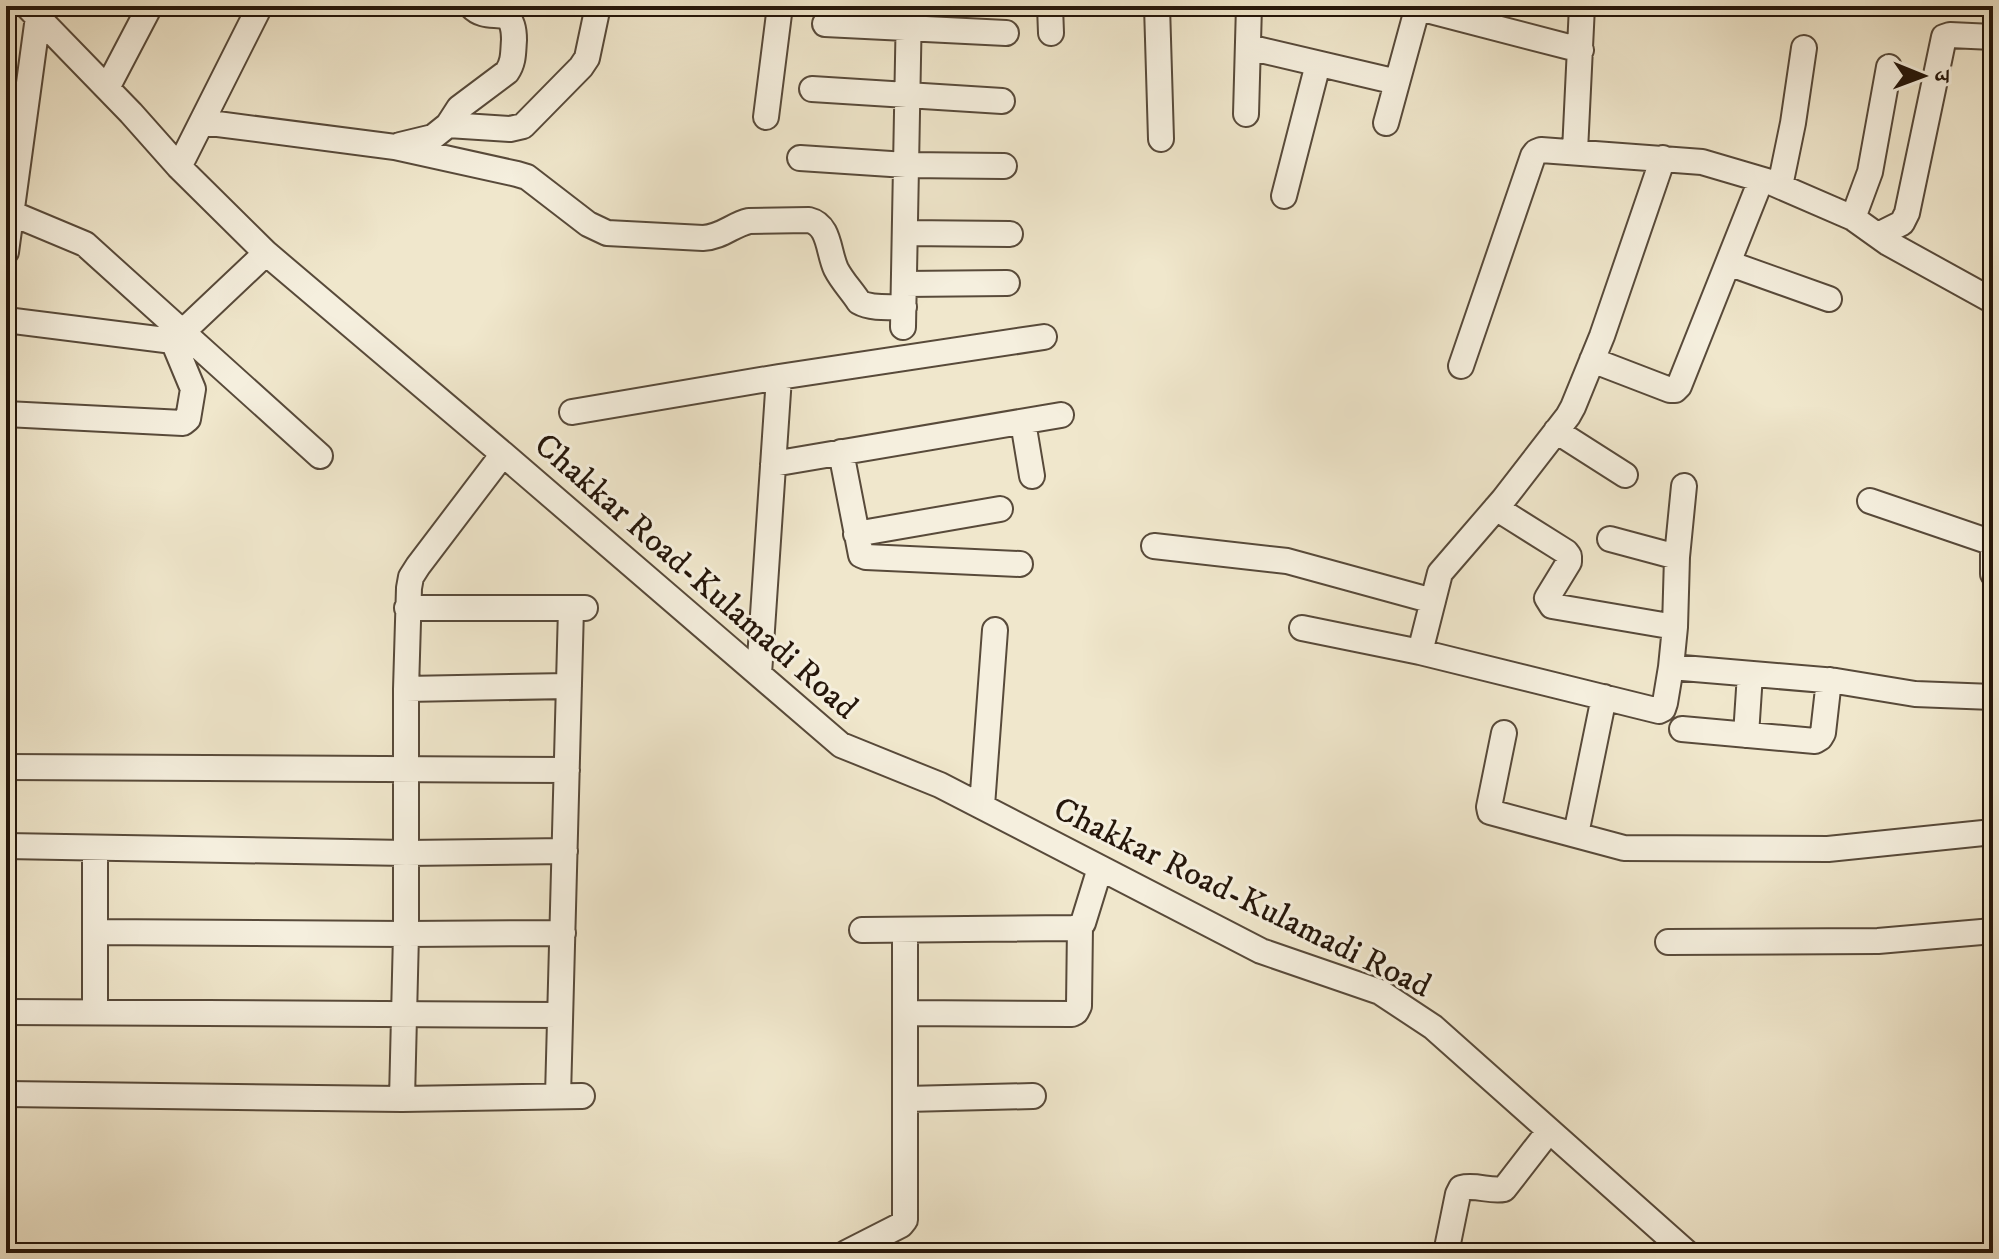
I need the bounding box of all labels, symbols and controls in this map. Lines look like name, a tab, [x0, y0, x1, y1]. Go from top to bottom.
north arrow	[1883, 36, 1963, 116]
text: उ	[1928, 68, 1955, 84]
street label: Chakkar Road-Kulamadi Road	[525, 424, 866, 729]
street label: Chakkar Road-Kulamadi Road	[1046, 788, 1438, 1008]

